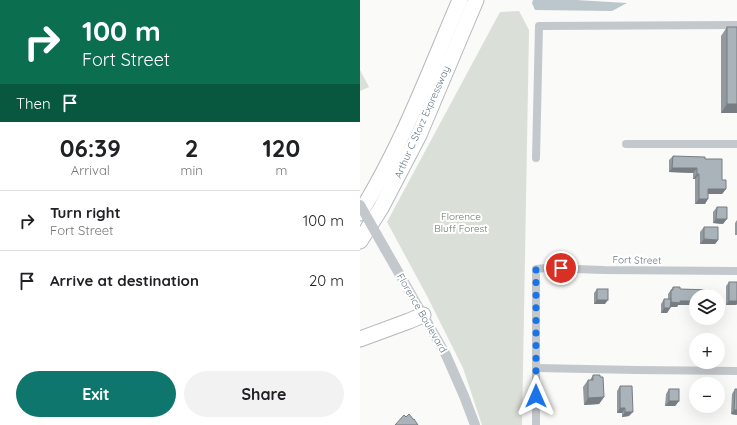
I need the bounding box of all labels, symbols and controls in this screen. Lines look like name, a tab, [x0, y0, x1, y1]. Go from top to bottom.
text: 100 m	[82, 13, 161, 48]
icon: right	[16, 16, 68, 68]
text: Fort Street	[82, 48, 170, 71]
street label: Arthur C Storz Expressway	[391, 64, 453, 180]
icon: arrive	[59, 92, 81, 114]
text: Then	[16, 94, 51, 113]
text: 06:39	[60, 133, 121, 163]
text: 2	[185, 133, 199, 163]
text: 120	[263, 133, 300, 163]
text: Arrival	[71, 162, 110, 178]
text: min	[181, 162, 203, 178]
text: m	[275, 162, 287, 178]
text: Turn right	[50, 203, 121, 222]
icon: right	[16, 210, 38, 232]
park label: Florence Bluff Forest	[434, 210, 488, 235]
text: 100 m	[303, 211, 344, 230]
text: Fort Street	[50, 222, 114, 238]
pin	[544, 251, 578, 285]
street label: Fort Street	[612, 253, 662, 267]
icon: arrive	[550, 257, 572, 279]
icon: arrive	[16, 270, 38, 292]
text: Arrive at destination	[50, 271, 199, 290]
text: 20 m	[309, 271, 344, 290]
street label: Florence Boulevard	[394, 271, 450, 355]
map controls	[689, 289, 725, 413]
button: layers	[689, 289, 725, 325]
button: +	[689, 333, 725, 369]
button: Exit	[16, 371, 176, 417]
button: Share	[184, 371, 344, 417]
position arrow	[515, 375, 557, 417]
button: −	[689, 377, 725, 413]

